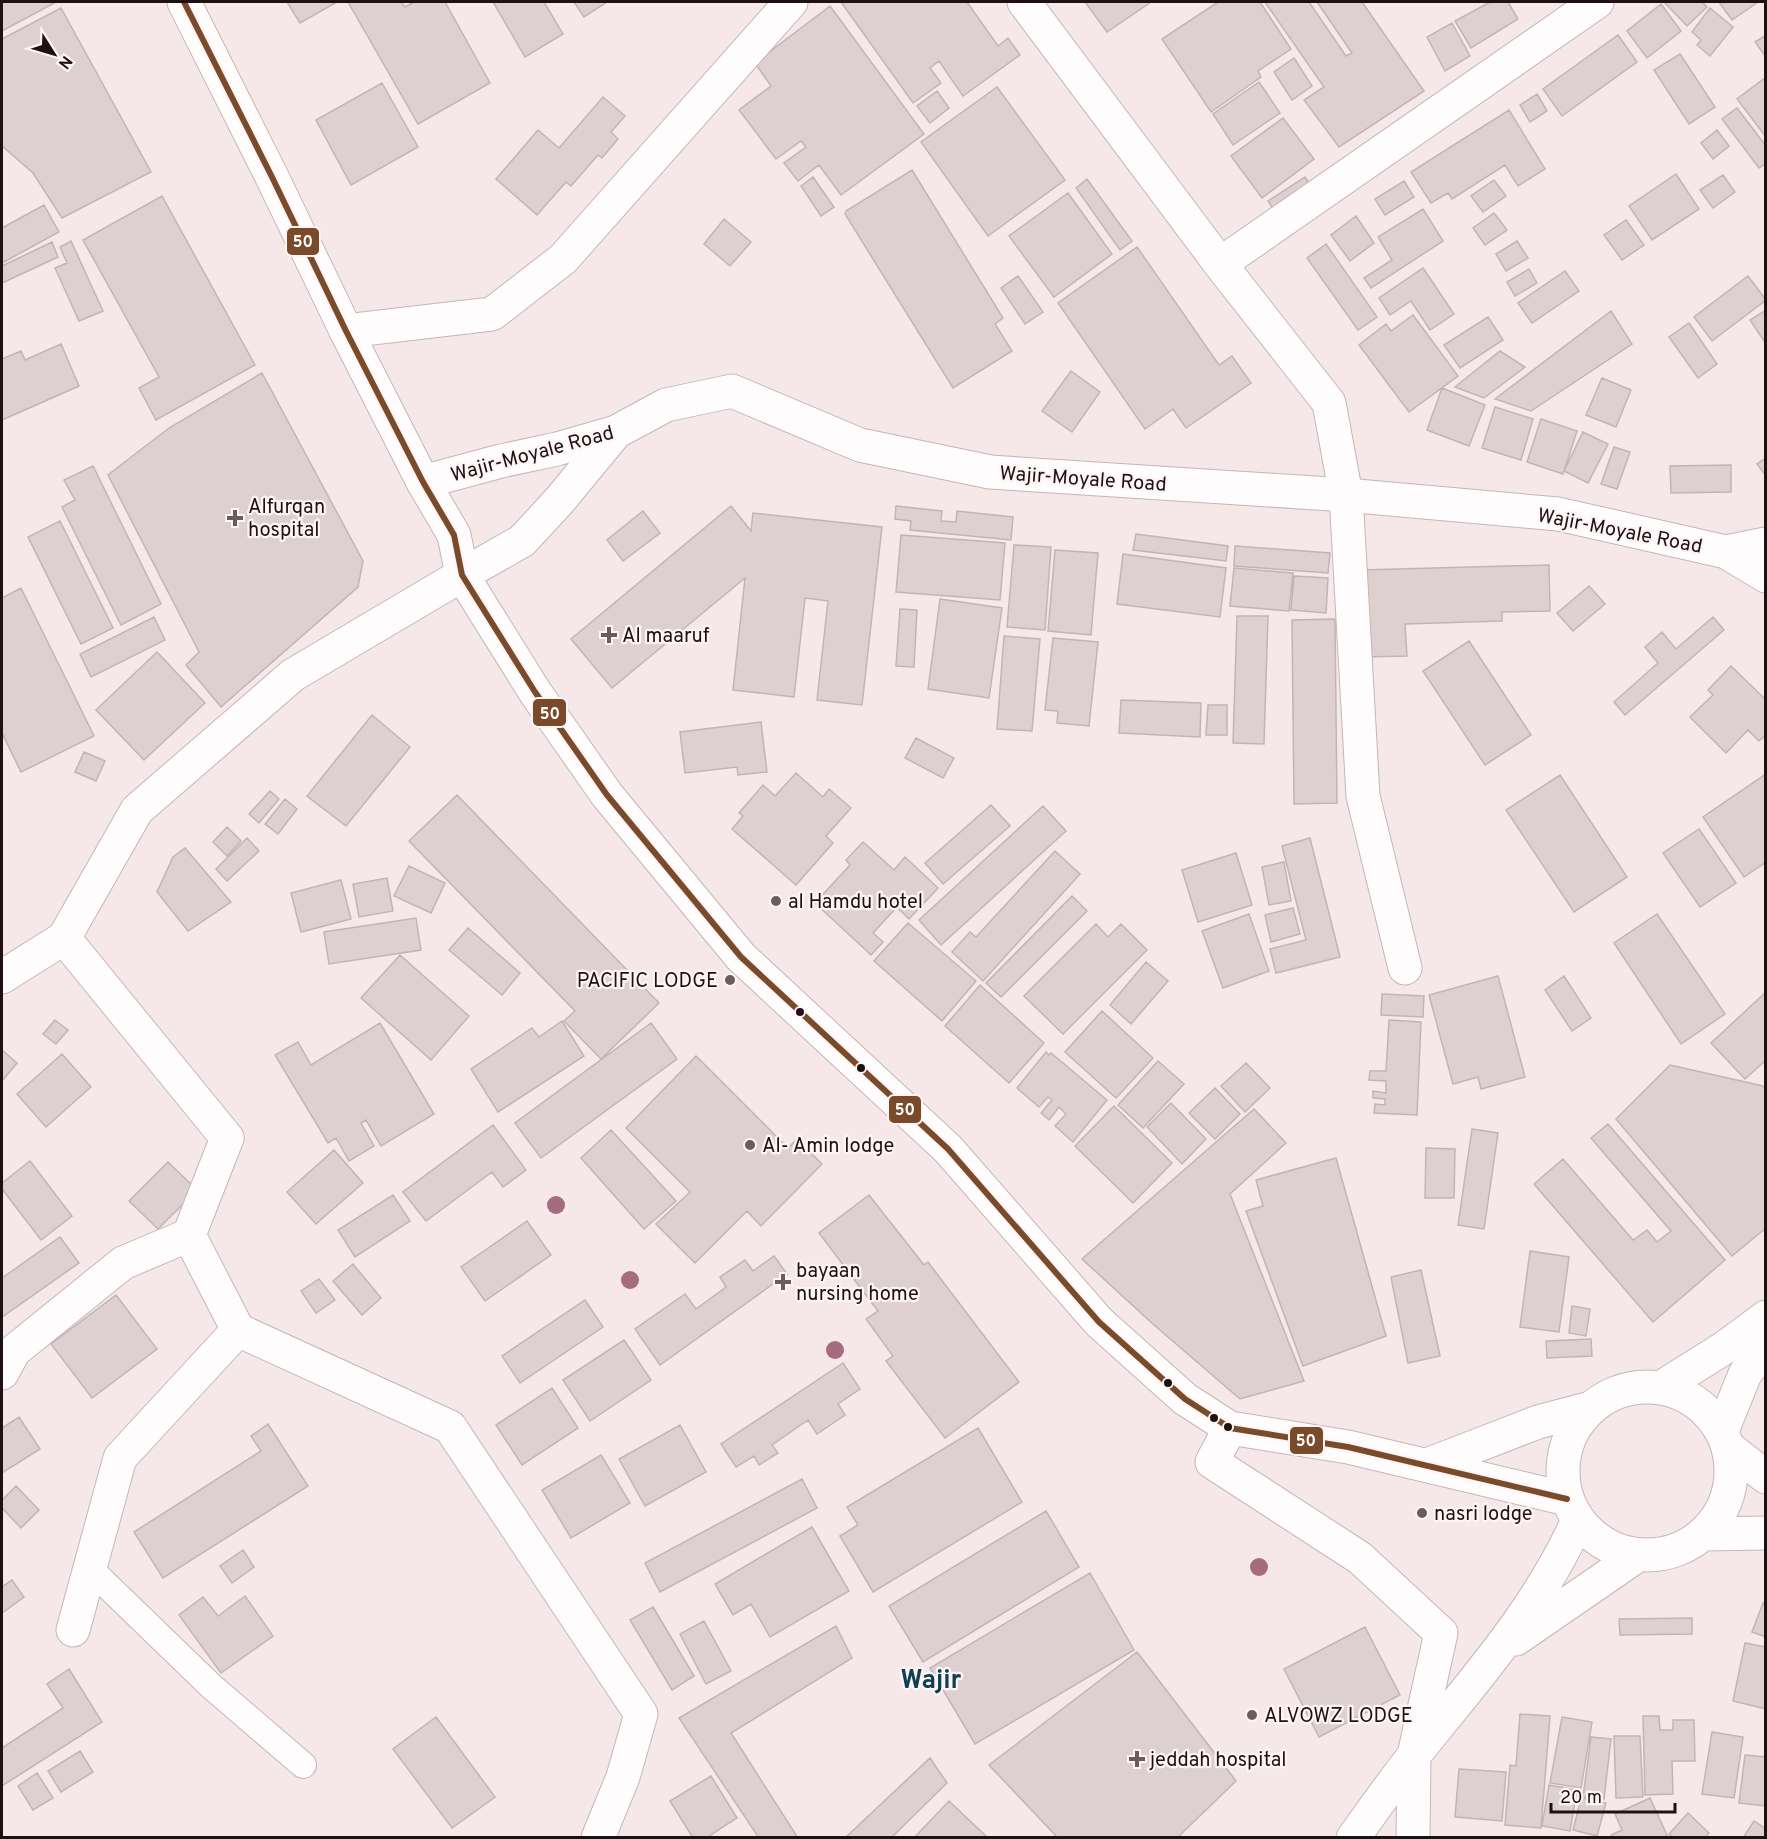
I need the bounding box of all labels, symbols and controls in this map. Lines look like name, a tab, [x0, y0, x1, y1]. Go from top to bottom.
north arrow	[24, 24, 84, 84]
text: N	[53, 51, 76, 72]
line badge: 50	[286, 227, 320, 256]
text: 50	[293, 233, 313, 253]
street label: Wajir-Moyale Road	[448, 421, 617, 489]
street label: Wajir-Moyale Road	[998, 461, 1167, 499]
place label: Alfurqan hospital	[248, 495, 325, 544]
street label: Wajir-Moyale Road	[1535, 503, 1704, 561]
marker: Alfurqan hospital	[226, 509, 244, 527]
place label: Al maaruf	[622, 624, 710, 650]
marker: Al maaruf	[600, 626, 618, 644]
line badge: 50	[532, 698, 567, 727]
text: 50	[540, 705, 560, 725]
place label: al Hamdu hotel	[788, 890, 923, 916]
marker: al Hamdu hotel	[769, 894, 783, 908]
place label: PACIFIC LODGE	[577, 969, 718, 995]
marker: PACIFIC LODGE	[723, 973, 737, 987]
unlabelled marker	[794, 1006, 806, 1018]
unlabelled marker	[855, 1062, 867, 1074]
line badge: 50	[888, 1095, 922, 1124]
text: 50	[895, 1101, 915, 1121]
place label: Al- Amin lodge	[762, 1134, 894, 1160]
marker: Al- Amin lodge	[743, 1138, 757, 1152]
place label: bayaan nursing home	[796, 1259, 919, 1308]
marker: bayaan nursing home	[774, 1273, 792, 1291]
unlabelled marker	[1162, 1377, 1174, 1389]
unlabelled marker	[1208, 1412, 1220, 1424]
unlabelled marker	[1222, 1421, 1234, 1433]
line badge: 50	[1289, 1426, 1324, 1455]
text: 50	[1296, 1432, 1316, 1452]
place label: nasri lodge	[1434, 1502, 1533, 1528]
marker: nasri lodge	[1415, 1506, 1429, 1520]
district label: Wajir	[901, 1665, 962, 1698]
place label: ALVOWZ LODGE	[1264, 1704, 1413, 1730]
marker: ALVOWZ LODGE	[1245, 1708, 1259, 1722]
place label: jeddah hospital	[1149, 1748, 1287, 1774]
marker: jeddah hospital	[1128, 1750, 1146, 1768]
scale bar	[1551, 1776, 1676, 1814]
text: 20 m	[1560, 1787, 1602, 1810]

